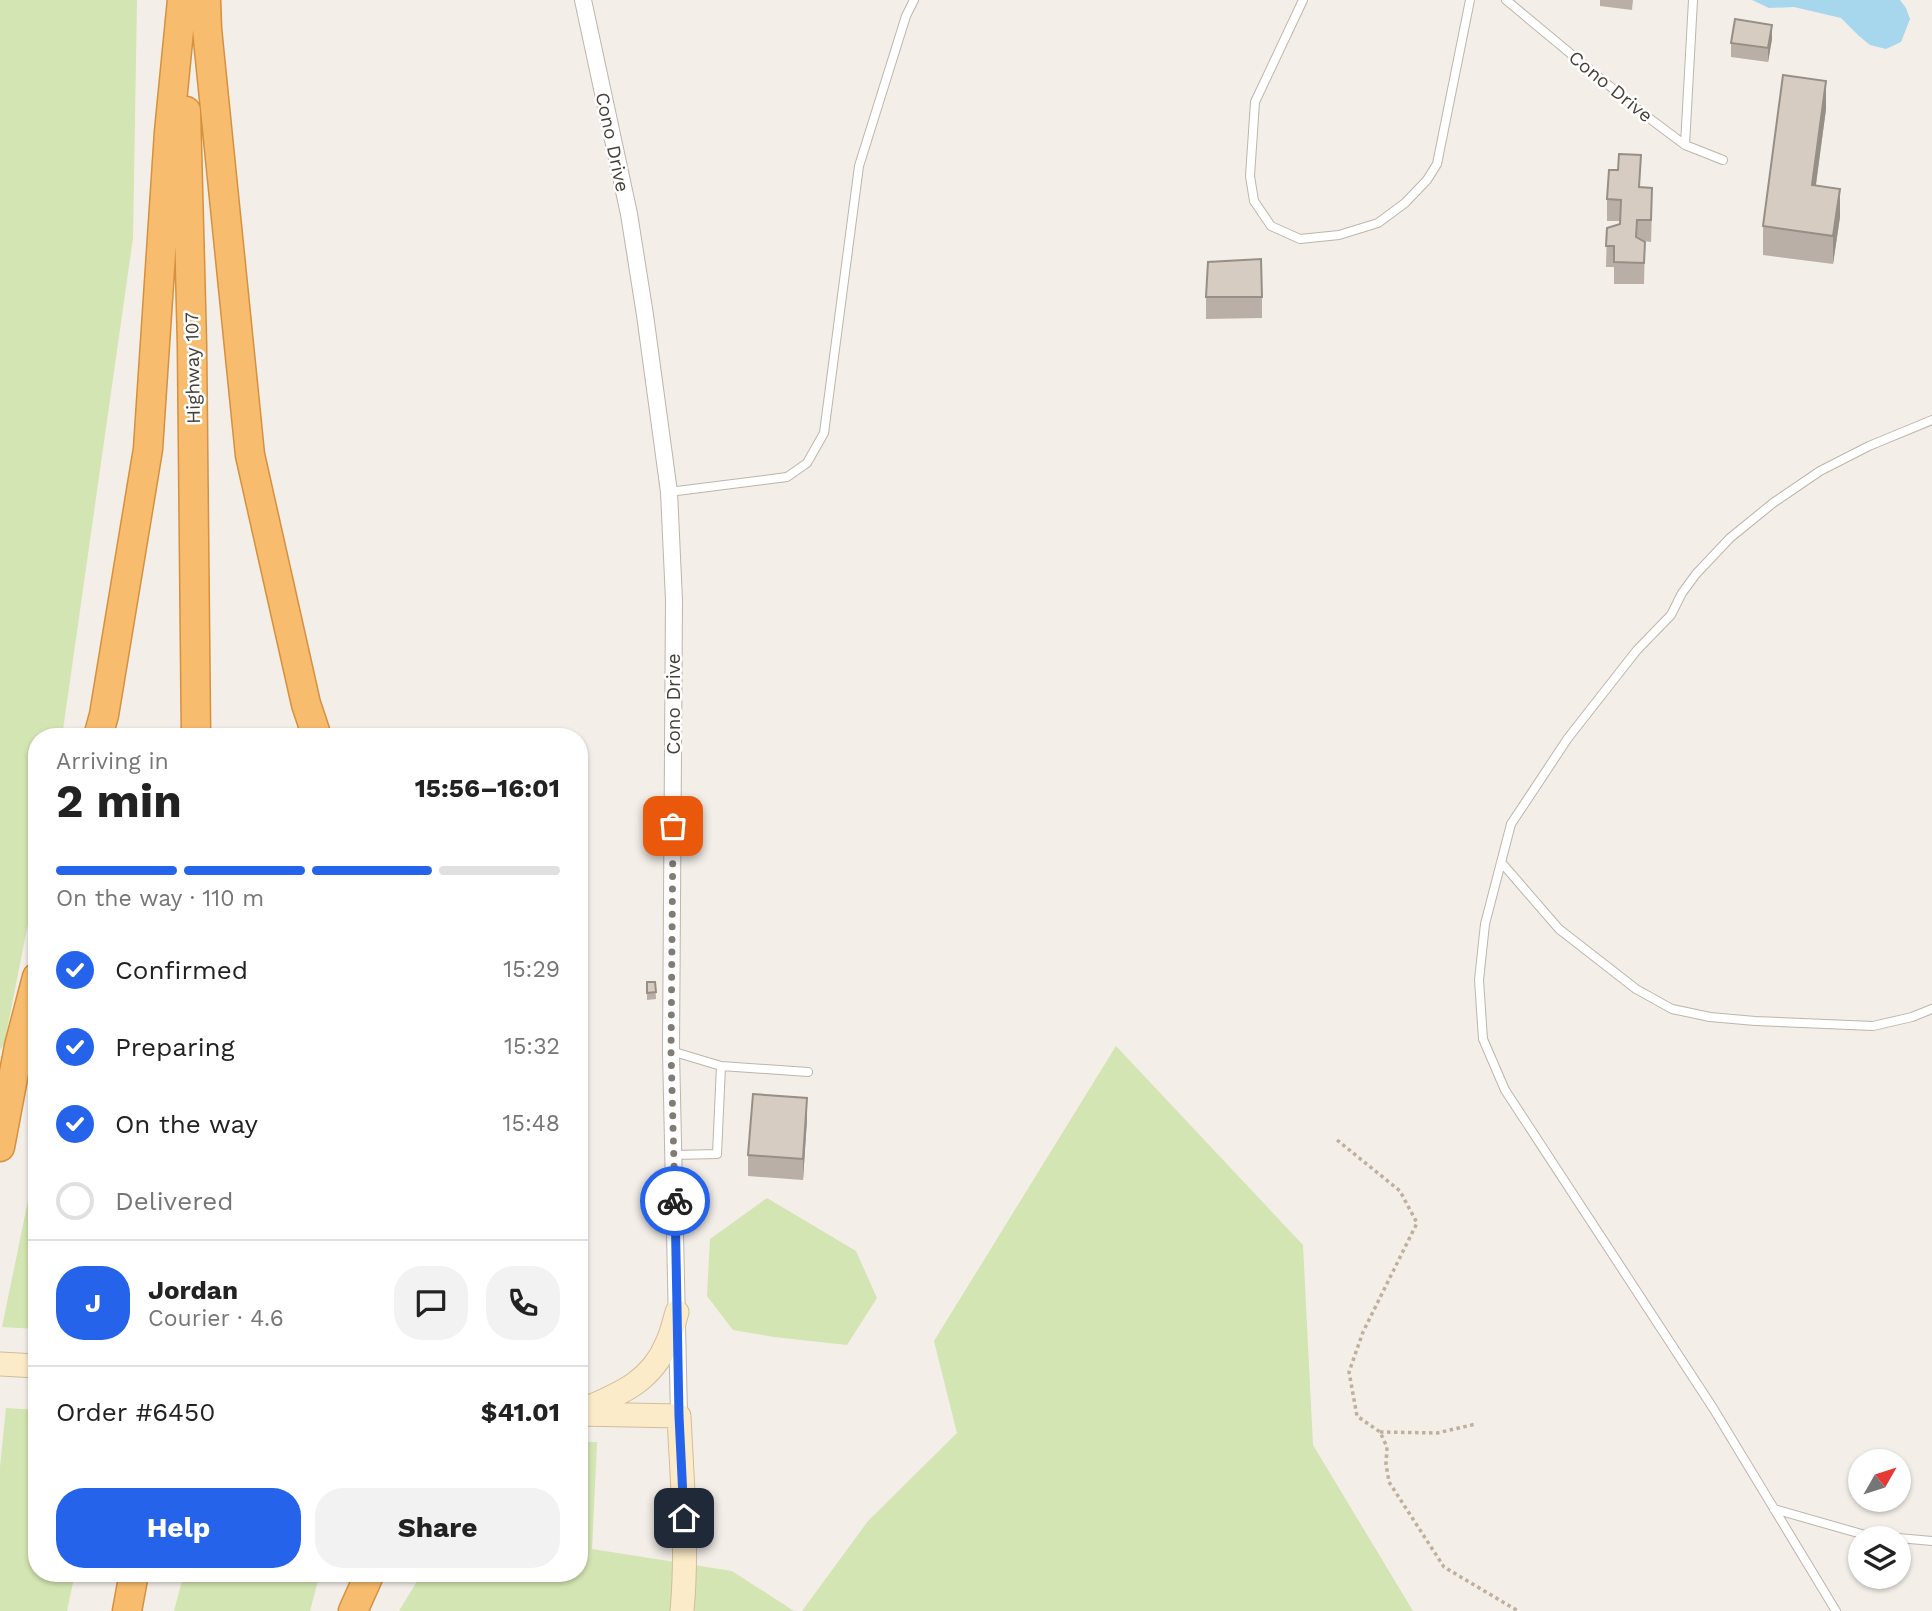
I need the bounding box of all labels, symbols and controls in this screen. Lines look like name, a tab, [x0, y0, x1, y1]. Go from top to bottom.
street label: Cono Drive	[1564, 46, 1657, 127]
street label: Cono Drive	[591, 90, 634, 194]
street label: Highway 107	[180, 312, 205, 424]
street label: Cono Drive	[662, 653, 685, 755]
text: Arriving in	[56, 748, 169, 775]
text: 15:56–16:01	[415, 773, 560, 803]
text: 2 min	[56, 774, 182, 828]
pin	[643, 796, 703, 856]
icon: bag	[654, 807, 692, 845]
text: On the way · 110 m	[56, 885, 264, 912]
icon: check	[56, 951, 94, 989]
text: Confirmed	[115, 955, 248, 985]
text: 15:29	[503, 956, 560, 983]
icon: check	[56, 1028, 94, 1066]
text: Preparing	[115, 1032, 235, 1062]
text: 15:32	[504, 1033, 560, 1060]
icon: check	[56, 1105, 94, 1143]
text: On the way	[115, 1109, 258, 1139]
text: 15:48	[503, 1110, 560, 1137]
courier	[640, 1166, 710, 1236]
icon: bike	[656, 1182, 694, 1220]
text: Delivered	[115, 1186, 234, 1216]
button: chat	[394, 1266, 468, 1340]
button: phone	[486, 1266, 560, 1340]
text: Jordan	[148, 1275, 238, 1305]
text: J	[85, 1288, 101, 1318]
text: Courier · 4.6	[148, 1305, 284, 1332]
text: Order #6450	[56, 1397, 215, 1427]
text: $41.01	[481, 1397, 560, 1427]
north arrow	[1848, 1449, 1911, 1512]
map controls	[1848, 1449, 1911, 1589]
button: Help	[56, 1488, 301, 1568]
button: Share	[315, 1488, 560, 1568]
pin	[654, 1488, 714, 1548]
icon: home	[665, 1499, 703, 1537]
button: layers	[1848, 1526, 1911, 1589]

